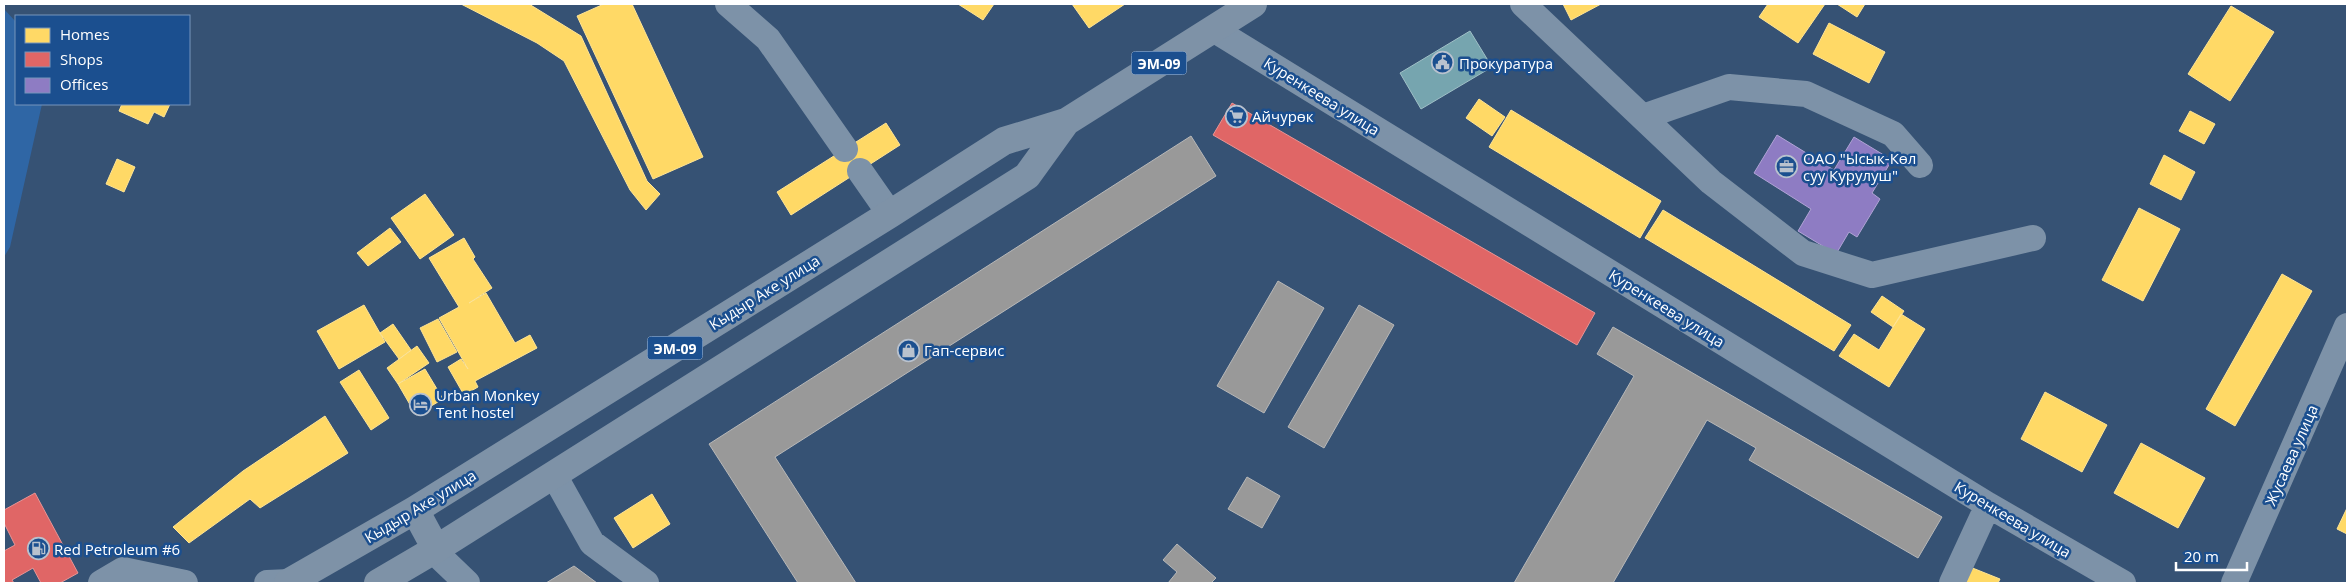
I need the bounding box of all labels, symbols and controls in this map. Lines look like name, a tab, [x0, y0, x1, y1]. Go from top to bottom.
legend	[15, 15, 190, 105]
text: Homes	[60, 24, 110, 44]
text: Shops	[60, 49, 103, 69]
public building icon: Прокуратура	[1431, 51, 1455, 75]
road number: ЭМ-09	[1132, 52, 1186, 74]
street label: Куренкеева улица	[1260, 52, 1384, 140]
place label: Прокуратура	[1459, 53, 1553, 73]
text: Offices	[60, 74, 108, 94]
supermarket icon: Айчурөк	[1224, 104, 1248, 128]
place label: Айчурөк	[1252, 106, 1314, 126]
place label: ОАО "Ысык-Көл суу Курулуш"	[1803, 148, 1916, 185]
office icon: ОАО "Ысык-Көл суу Курулуш"	[1775, 155, 1799, 179]
street label: Кыдыр Аке улица	[705, 250, 823, 334]
street label: Куренкеева улица	[1605, 264, 1729, 352]
road number: ЭМ-09	[648, 336, 702, 359]
shop icon: Гап-сервис	[896, 338, 920, 362]
place label: Гап-сервис	[924, 340, 1004, 360]
place label: Urban Monkey Tent hostel	[436, 385, 540, 422]
hotel icon: Urban Monkey Tent hostel	[408, 392, 432, 416]
street label: Жусаева улица	[2260, 401, 2322, 509]
street label: Кыдыр Аке улица	[361, 465, 479, 547]
street label: Куренкеева улица	[1951, 476, 2075, 562]
fuel station icon: Red Petroleum #6	[26, 537, 50, 561]
place label: Red Petroleum #6	[54, 539, 180, 559]
scale bar	[2176, 540, 2247, 572]
text: 20 m	[2184, 546, 2219, 566]

